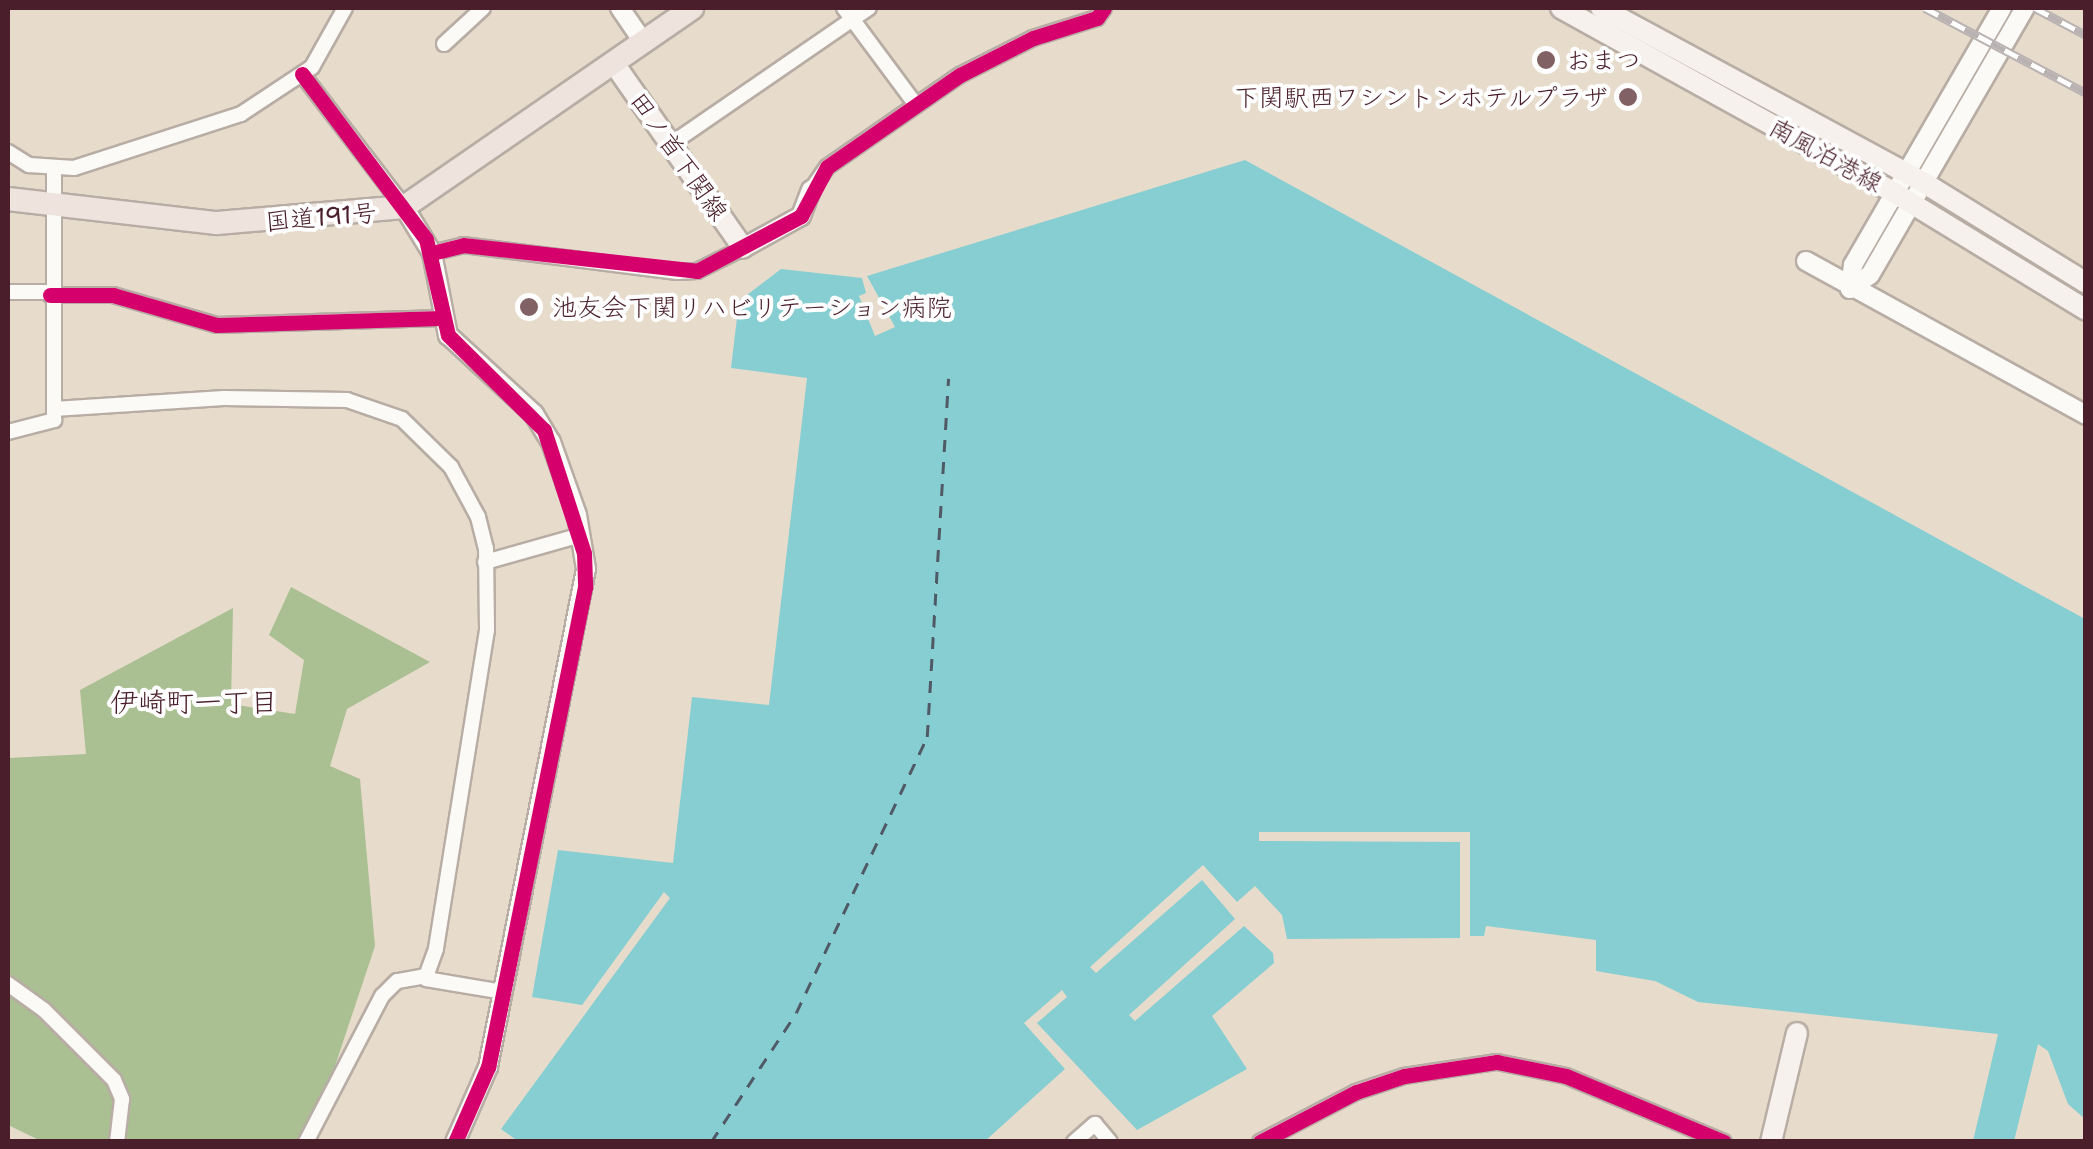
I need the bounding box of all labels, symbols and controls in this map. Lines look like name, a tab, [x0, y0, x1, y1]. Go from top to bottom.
place label: おまつ	[1566, 45, 1641, 75]
marker: おまつ	[1535, 49, 1557, 71]
place label: 下関駅西ワシントンホテルプラザ	[1233, 82, 1608, 112]
street label: 田ノ首下関線	[624, 86, 734, 226]
marker: 下関駅西ワシントンホテルプラザ	[1617, 86, 1639, 108]
street label: 南風泊港線	[1764, 112, 1888, 198]
street label: 国道191号	[264, 197, 378, 237]
place label: 池友会下関リハビリテーション病院	[552, 292, 952, 322]
marker: 池友会下関リハビリテーション病院	[516, 294, 542, 320]
district label: 伊崎町一丁目	[110, 685, 278, 719]

